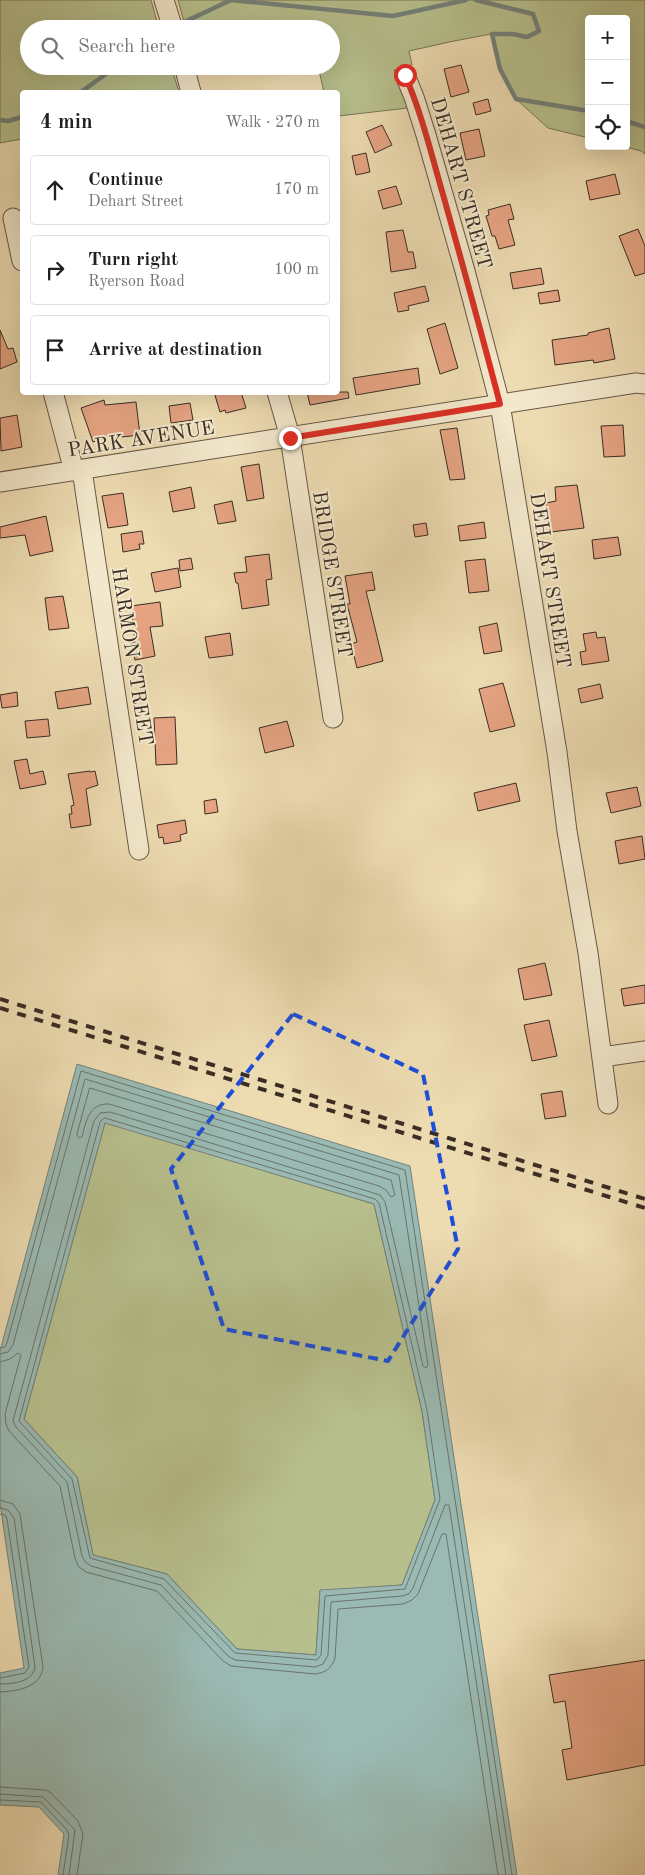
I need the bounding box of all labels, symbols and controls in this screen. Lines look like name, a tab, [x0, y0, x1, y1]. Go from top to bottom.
map controls	[585, 15, 630, 150]
button: +	[585, 15, 630, 60]
search box	[20, 20, 340, 75]
icon: search	[38, 34, 66, 62]
text: Search here	[78, 38, 175, 57]
button: −	[585, 60, 630, 105]
route start	[394, 64, 417, 87]
street label: DEHART STREET	[426, 95, 494, 272]
button: locate	[585, 105, 630, 150]
text: 4 min	[40, 112, 93, 133]
text: Walk · 270 m	[225, 115, 320, 131]
text: Continue	[88, 171, 163, 190]
icon: ahead	[41, 176, 69, 204]
text: 170 m	[274, 182, 319, 198]
text: Dehart Street	[88, 194, 184, 210]
text: Turn right	[88, 251, 178, 270]
icon: right	[41, 256, 69, 284]
text: 100 m	[274, 262, 319, 278]
text: Ryerson Road	[88, 274, 185, 290]
icon: arrive	[41, 336, 69, 364]
text: Arrive at destination	[88, 341, 262, 360]
street label: PARK AVENUE	[66, 418, 216, 461]
route end	[279, 427, 302, 450]
street label: BRIDGE STREET	[308, 490, 354, 659]
street label: DEHART STREET	[525, 491, 573, 670]
street label: HARMON STREET	[107, 566, 155, 747]

